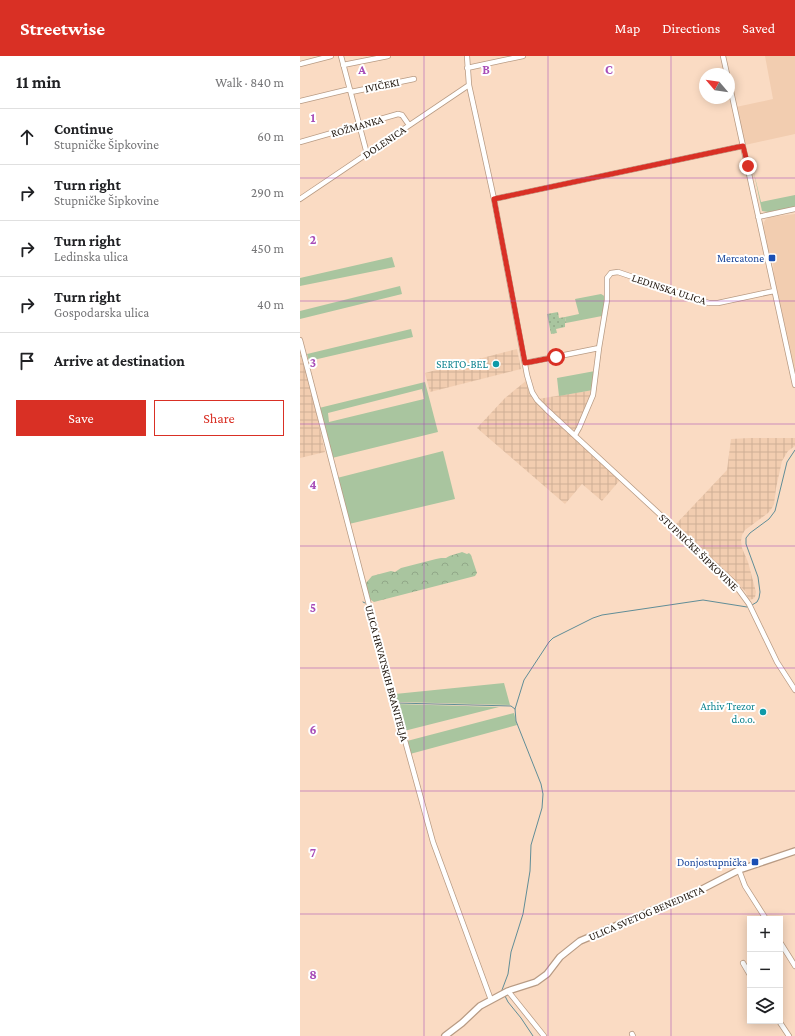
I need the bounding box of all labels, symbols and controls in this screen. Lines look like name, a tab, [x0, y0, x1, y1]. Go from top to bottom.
text: Streetwise	[20, 18, 105, 39]
text: Map	[615, 20, 640, 36]
text: Directions	[662, 20, 720, 36]
text: Saved	[742, 20, 775, 36]
text: A	[357, 62, 366, 77]
text: B	[482, 62, 490, 77]
text: C	[605, 62, 613, 77]
north arrow	[699, 68, 735, 104]
text: 11 min	[16, 73, 61, 92]
text: Walk · 840 m	[215, 75, 284, 90]
street label: IVIČEKI	[364, 75, 400, 95]
text: 1	[311, 110, 316, 125]
street label: ROŽMANKA	[329, 113, 385, 139]
text: Continue	[54, 121, 113, 137]
street label: DOLENICA	[360, 123, 408, 161]
icon: ahead	[16, 126, 38, 148]
text: 60 m	[257, 129, 284, 144]
text: Stupničke Šipkovine	[54, 137, 159, 152]
route end	[739, 157, 757, 175]
text: Turn right	[54, 177, 121, 193]
icon: right	[16, 182, 38, 204]
text: 290 m	[251, 185, 284, 200]
text: Stupničke Šipkovine	[54, 193, 159, 208]
text: 2	[310, 232, 317, 247]
text: Turn right	[54, 233, 121, 249]
icon: right	[16, 238, 38, 260]
text: 450 m	[251, 241, 284, 256]
text: Ledinska ulica	[54, 249, 128, 264]
place label: Mercatone	[717, 252, 764, 264]
marker: Mercatone	[767, 253, 777, 263]
street label: LEDINSKA ULICA	[630, 271, 708, 307]
text: Turn right	[54, 289, 121, 305]
icon: right	[16, 294, 38, 316]
text: 40 m	[257, 297, 284, 312]
text: Gospodarska ulica	[54, 305, 149, 320]
route start	[547, 348, 565, 366]
icon: arrive	[16, 350, 38, 372]
text: Arrive at destination	[54, 353, 185, 369]
text: 3	[310, 355, 316, 370]
place label: SERTO-BEL	[436, 358, 489, 370]
marker: SERTO-BEL	[491, 359, 501, 369]
button: Save	[16, 400, 146, 436]
button: Share	[154, 400, 284, 436]
text: 4	[309, 477, 317, 492]
street label: STUPNIČKE ŠIPKOVINE	[657, 511, 741, 593]
text: 5	[310, 600, 316, 615]
street label: ULICA HRVATSKIH BRANITELJA	[362, 603, 411, 744]
place label: Arhiv Trezor d.o.o.	[700, 700, 755, 725]
marker: Arhiv Trezor d.o.o.	[758, 707, 768, 717]
text: 6	[309, 722, 317, 737]
text: 7	[310, 845, 316, 860]
place label: Donjostupnička	[677, 856, 747, 869]
marker: Donjostupnička	[750, 857, 760, 867]
street label: ULICA SVETOG BENEDIKTA	[587, 883, 706, 943]
map controls	[747, 916, 783, 1024]
button: +	[747, 916, 783, 952]
button: −	[747, 952, 783, 988]
text: 8	[309, 967, 317, 982]
button: layers	[747, 988, 783, 1024]

